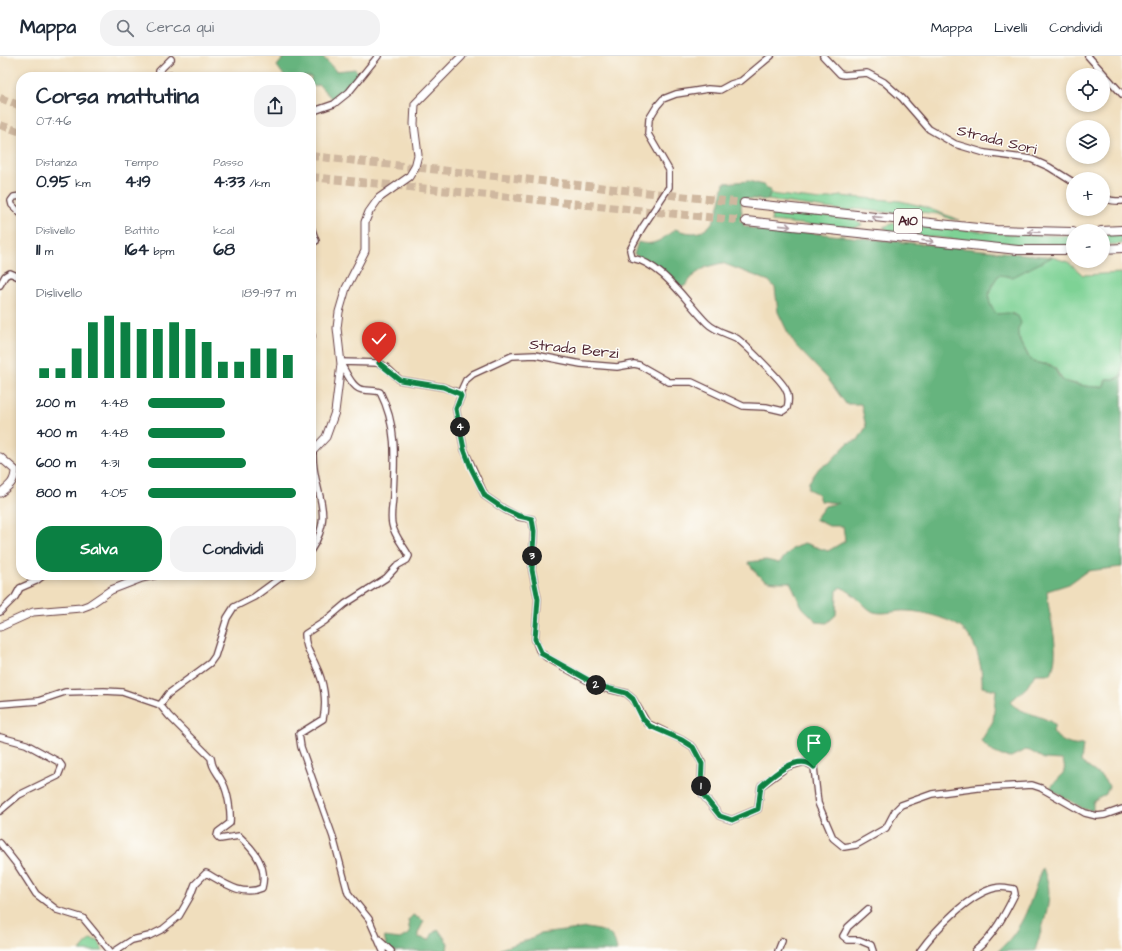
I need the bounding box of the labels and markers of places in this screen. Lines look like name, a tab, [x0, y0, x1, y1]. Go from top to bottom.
pin	[362, 322, 396, 363]
pin: 4	[450, 417, 470, 437]
pin: 3	[522, 546, 542, 566]
pin: 2	[586, 675, 606, 695]
pin	[797, 726, 831, 767]
pin: 1	[691, 776, 711, 796]

